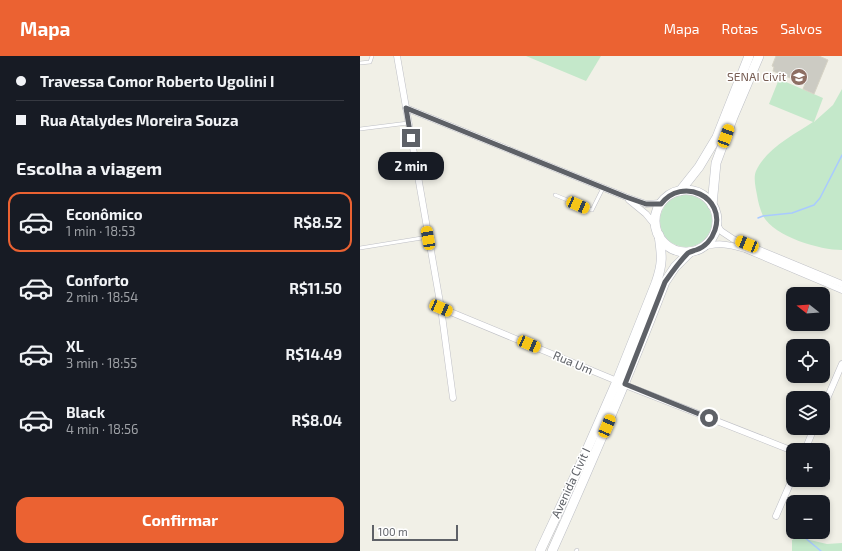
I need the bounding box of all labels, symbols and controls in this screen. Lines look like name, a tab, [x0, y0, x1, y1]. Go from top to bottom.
text: Mapa	[20, 17, 70, 40]
text: Mapa	[664, 20, 700, 37]
text: Rotas	[722, 20, 758, 37]
text: Salvos	[780, 20, 822, 37]
school or university icon: SENAI Civit	[789, 67, 809, 87]
place label: SENAI Civit	[727, 69, 786, 83]
text: Travessa Comor Roberto Ugolini I	[40, 72, 274, 90]
text: Rua Atalydes Moreira Souza	[40, 111, 238, 129]
car	[716, 123, 736, 149]
route end	[402, 129, 420, 147]
callout: 2 min	[378, 152, 444, 180]
text: Escolha a viagem	[16, 157, 162, 179]
text: 2 min	[394, 158, 428, 174]
car	[565, 195, 591, 215]
icon: car	[18, 204, 54, 240]
text: Econômico	[66, 205, 143, 223]
text: R$8.52	[294, 213, 342, 231]
text: 1 min · 18:53	[66, 223, 135, 239]
car	[420, 225, 436, 251]
car	[734, 234, 760, 254]
icon: car	[18, 270, 54, 306]
text: Conforto	[66, 271, 129, 289]
text: R$11.50	[289, 279, 342, 297]
north arrow	[786, 287, 830, 331]
map controls	[786, 287, 830, 539]
text: 2 min · 18:54	[66, 289, 138, 305]
car	[428, 298, 454, 318]
car	[516, 334, 542, 354]
icon: car	[18, 336, 54, 372]
text: XL	[66, 337, 84, 355]
button: locate	[786, 339, 830, 383]
text: R$14.49	[286, 345, 342, 363]
street label: Rua Um	[551, 347, 595, 377]
text: 3 min · 18:55	[66, 355, 137, 371]
button: layers	[786, 391, 830, 435]
icon: car	[18, 402, 54, 438]
text: Black	[66, 403, 105, 421]
route start	[700, 409, 718, 427]
text: R$8.04	[292, 411, 342, 429]
car	[597, 413, 617, 439]
text: 4 min · 18:56	[66, 421, 138, 437]
button: +	[786, 443, 830, 487]
street label: Avenida Civit I	[548, 445, 592, 520]
button: −	[786, 495, 830, 539]
button: Confirmar	[16, 497, 344, 543]
scale bar	[372, 523, 458, 542]
text: 100 m	[378, 525, 408, 538]

